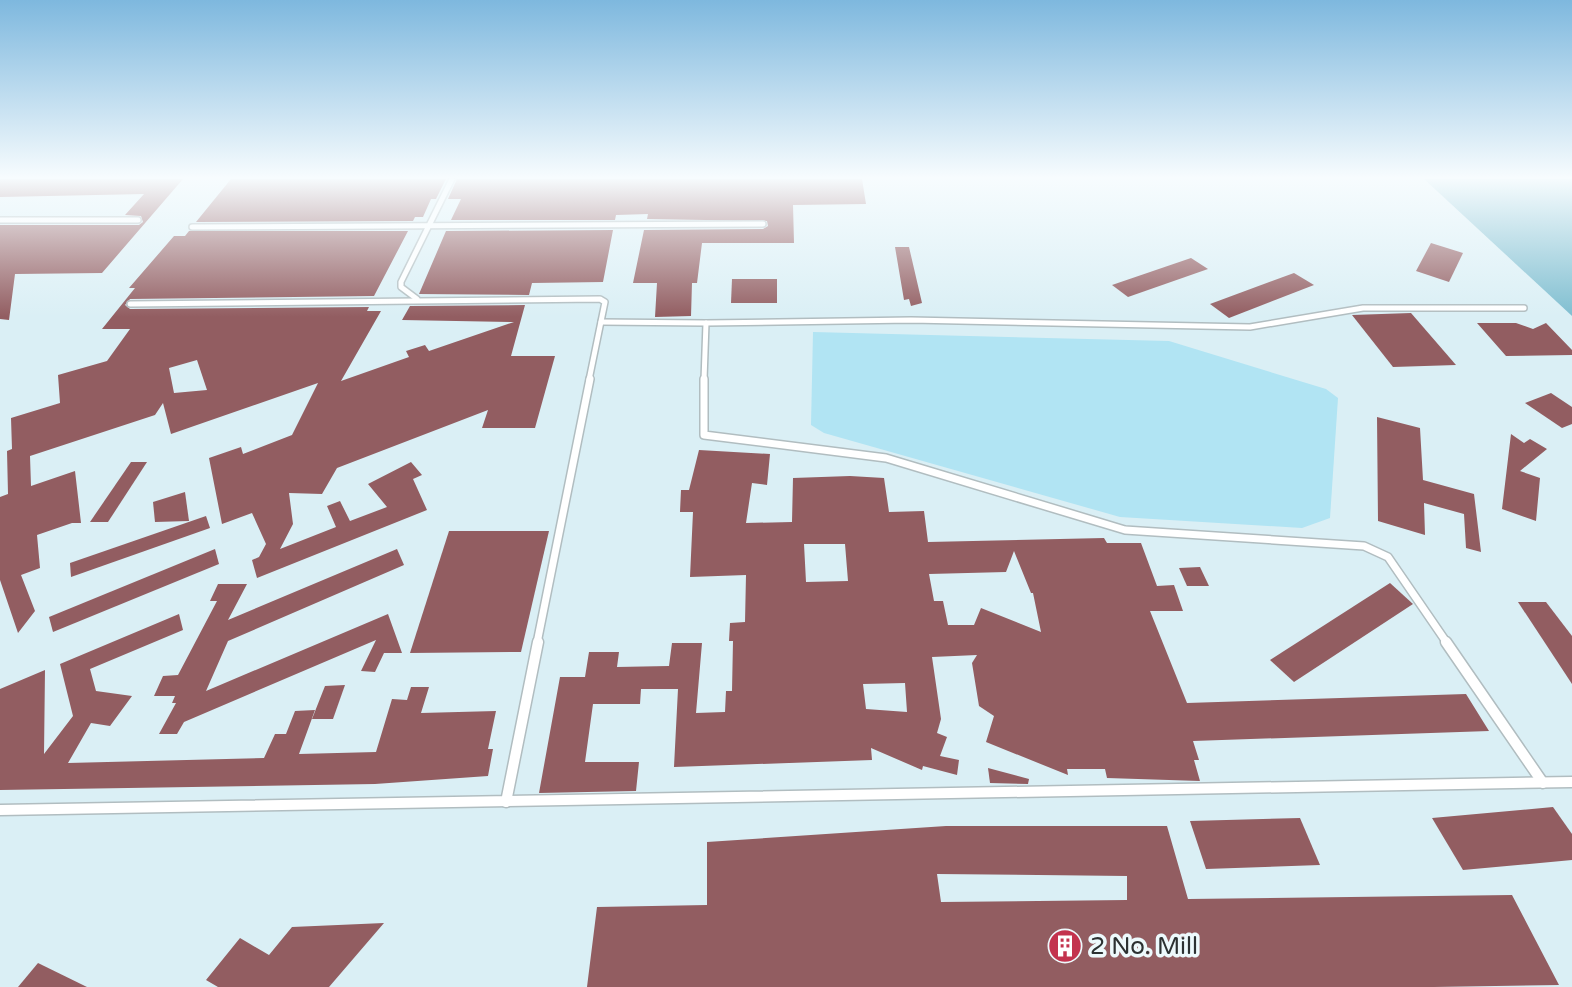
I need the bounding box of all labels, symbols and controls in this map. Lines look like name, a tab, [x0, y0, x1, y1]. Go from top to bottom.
building icon: 2 No. Mill	[1046, 927, 1084, 965]
place label: 2 No. Mill	[1090, 932, 1198, 961]

